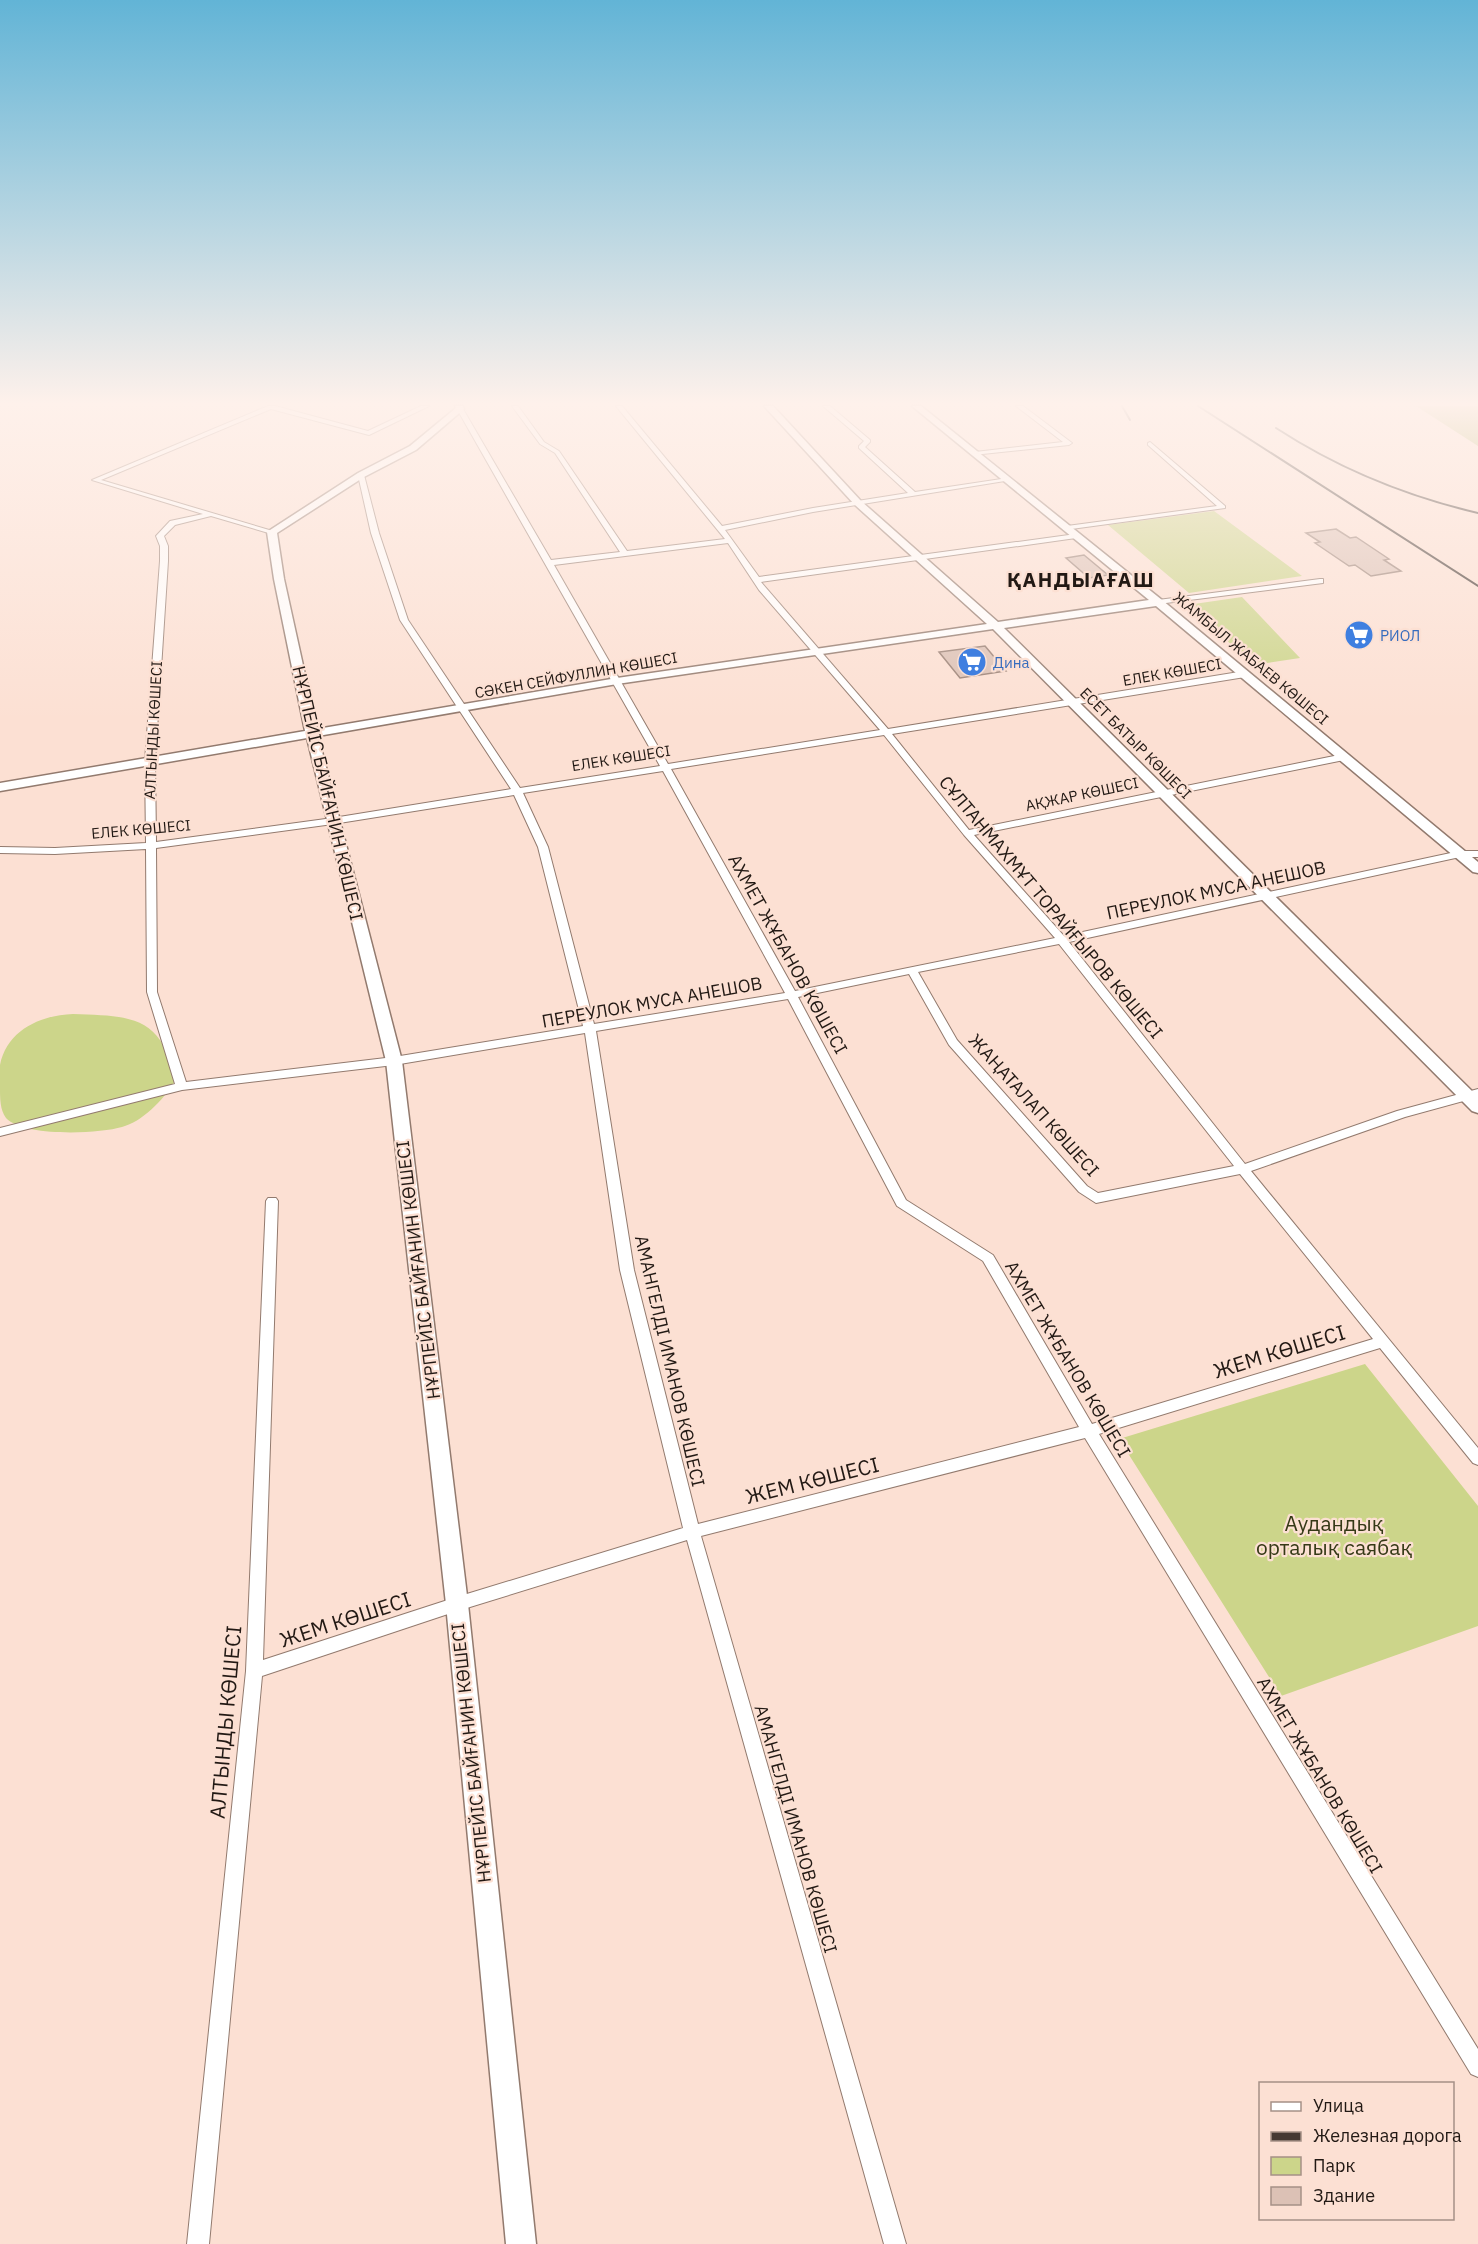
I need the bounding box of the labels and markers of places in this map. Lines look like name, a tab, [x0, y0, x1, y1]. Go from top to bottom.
supermarket icon: РИОЛ	[1343, 619, 1375, 651]
place label: РИОЛ	[1380, 626, 1420, 645]
supermarket icon: Дина	[956, 646, 988, 678]
place label: Дина	[993, 653, 1030, 672]

